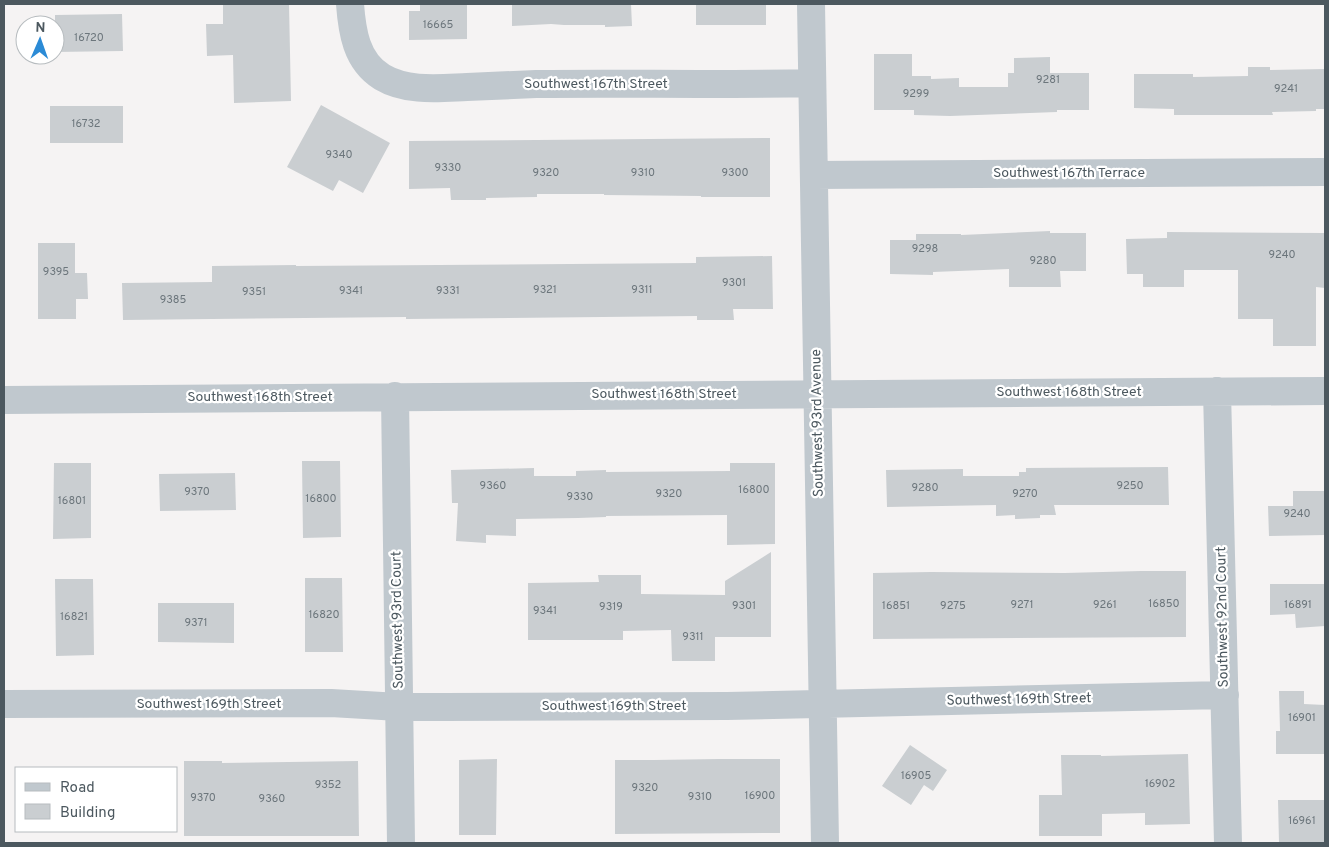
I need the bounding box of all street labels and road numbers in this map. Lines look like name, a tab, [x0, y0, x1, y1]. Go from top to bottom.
street label: Southwest 167th Street	[524, 76, 668, 93]
street label: Southwest 167th Terrace	[993, 165, 1145, 182]
street label: Southwest 93rd Avenue	[808, 349, 828, 497]
street label: Southwest 168th Street	[996, 384, 1142, 401]
street label: Southwest 168th Street	[591, 386, 737, 403]
street label: Southwest 168th Street	[187, 389, 333, 406]
street label: Southwest 92nd Court	[1213, 546, 1233, 688]
street label: Southwest 93rd Court	[388, 551, 408, 689]
street label: Southwest 169th Street	[946, 690, 1092, 710]
street label: Southwest 169th Street	[136, 696, 282, 713]
street label: Southwest 169th Street	[541, 698, 687, 715]

